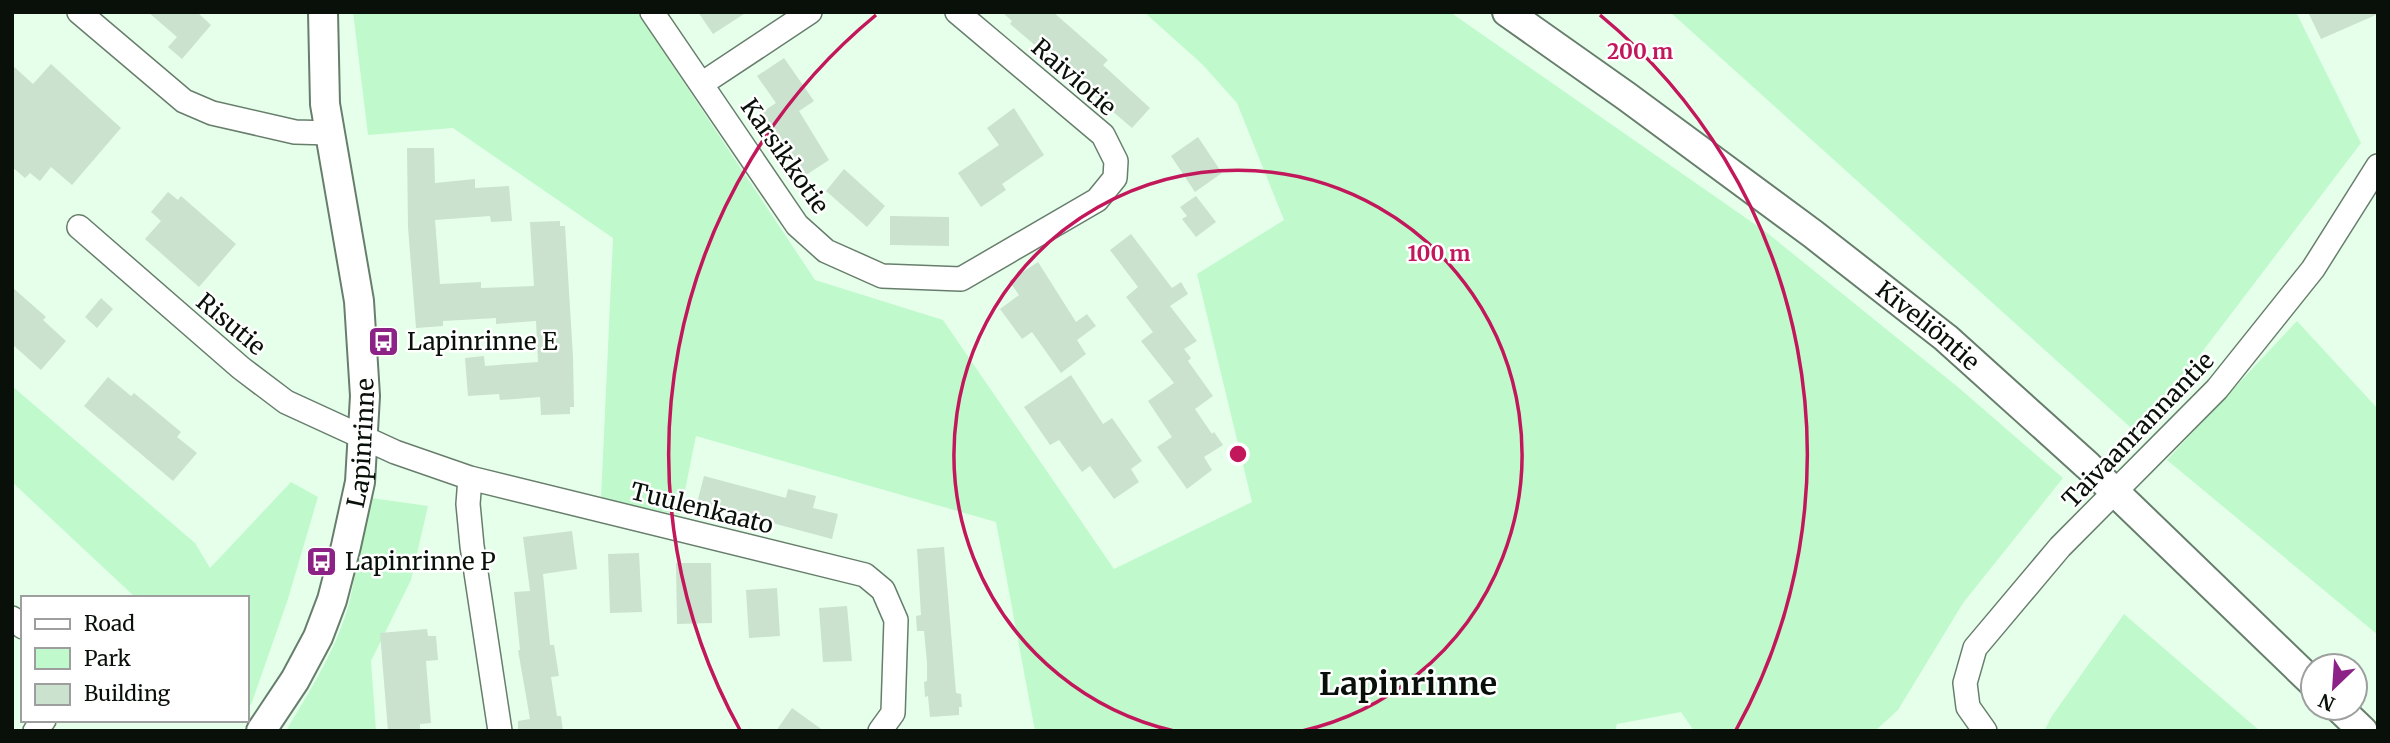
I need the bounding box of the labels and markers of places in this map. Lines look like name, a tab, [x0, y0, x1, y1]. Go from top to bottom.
bus stop icon: Lapinrinne E	[367, 324, 401, 358]
place label: Lapinrinne E	[407, 326, 558, 357]
centre of rings	[1226, 442, 1250, 466]
bus stop icon: Lapinrinne P	[305, 544, 339, 578]
place label: Lapinrinne P	[345, 546, 496, 577]

